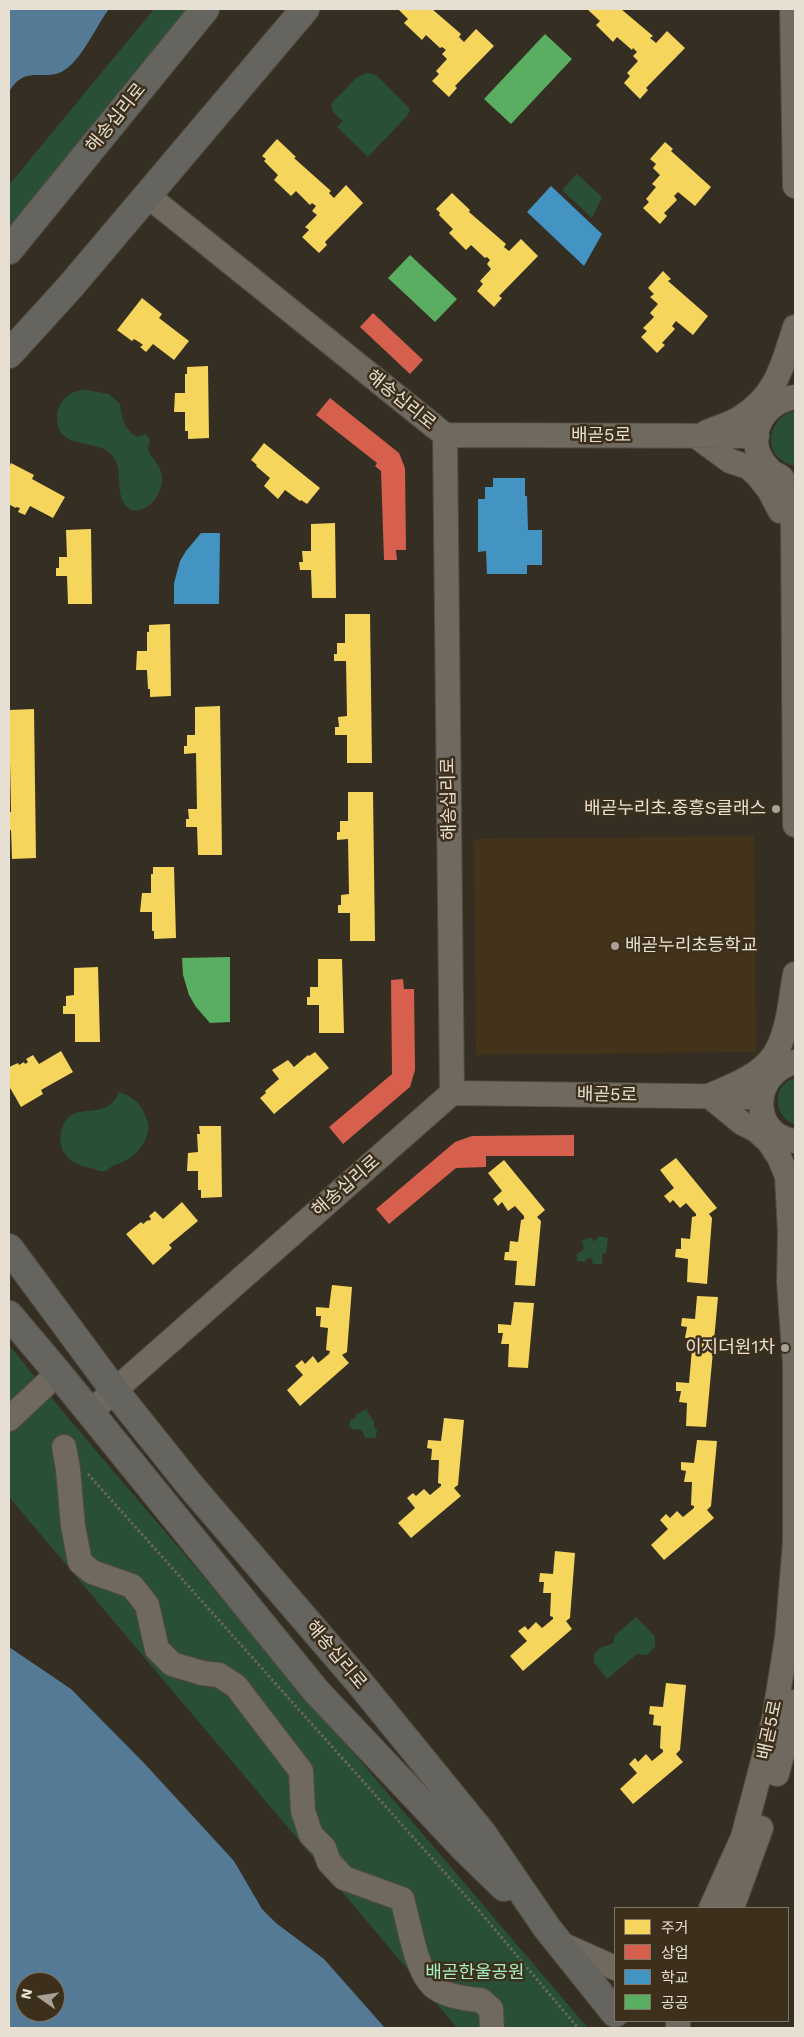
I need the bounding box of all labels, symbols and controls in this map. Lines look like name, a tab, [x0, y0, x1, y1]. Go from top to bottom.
street label: 해송십리로	[82, 79, 150, 157]
street label: 해송십리로	[362, 366, 440, 434]
street label: 배곧5로	[571, 425, 631, 447]
street label: 해송십리로	[437, 757, 461, 841]
place label: 배곧누리초.중흥S클래스	[584, 798, 766, 820]
marker: 배곧누리초.중흥S클래스	[770, 803, 782, 815]
place label: 배곧누리초등학교	[625, 935, 757, 957]
marker: 배곧누리초등학교	[609, 940, 621, 952]
street label: 배곧5로	[577, 1084, 637, 1106]
street label: 해송십리로	[308, 1151, 384, 1221]
place label: 이지더원1차	[685, 1337, 775, 1359]
marker: 이지더원1차	[779, 1342, 791, 1354]
street label: 해송십리로	[301, 1616, 371, 1694]
street label: 배곧5로	[753, 1698, 787, 1762]
legend	[614, 1907, 789, 2022]
text: 주거	[661, 1919, 689, 1937]
text: 상업	[661, 1944, 689, 1962]
park label: 배곧한울공원	[425, 1962, 525, 1984]
text: 학교	[661, 1969, 689, 1987]
north arrow	[15, 1972, 65, 2022]
text: N	[17, 1987, 35, 2001]
text: 공공	[661, 1994, 689, 2012]

